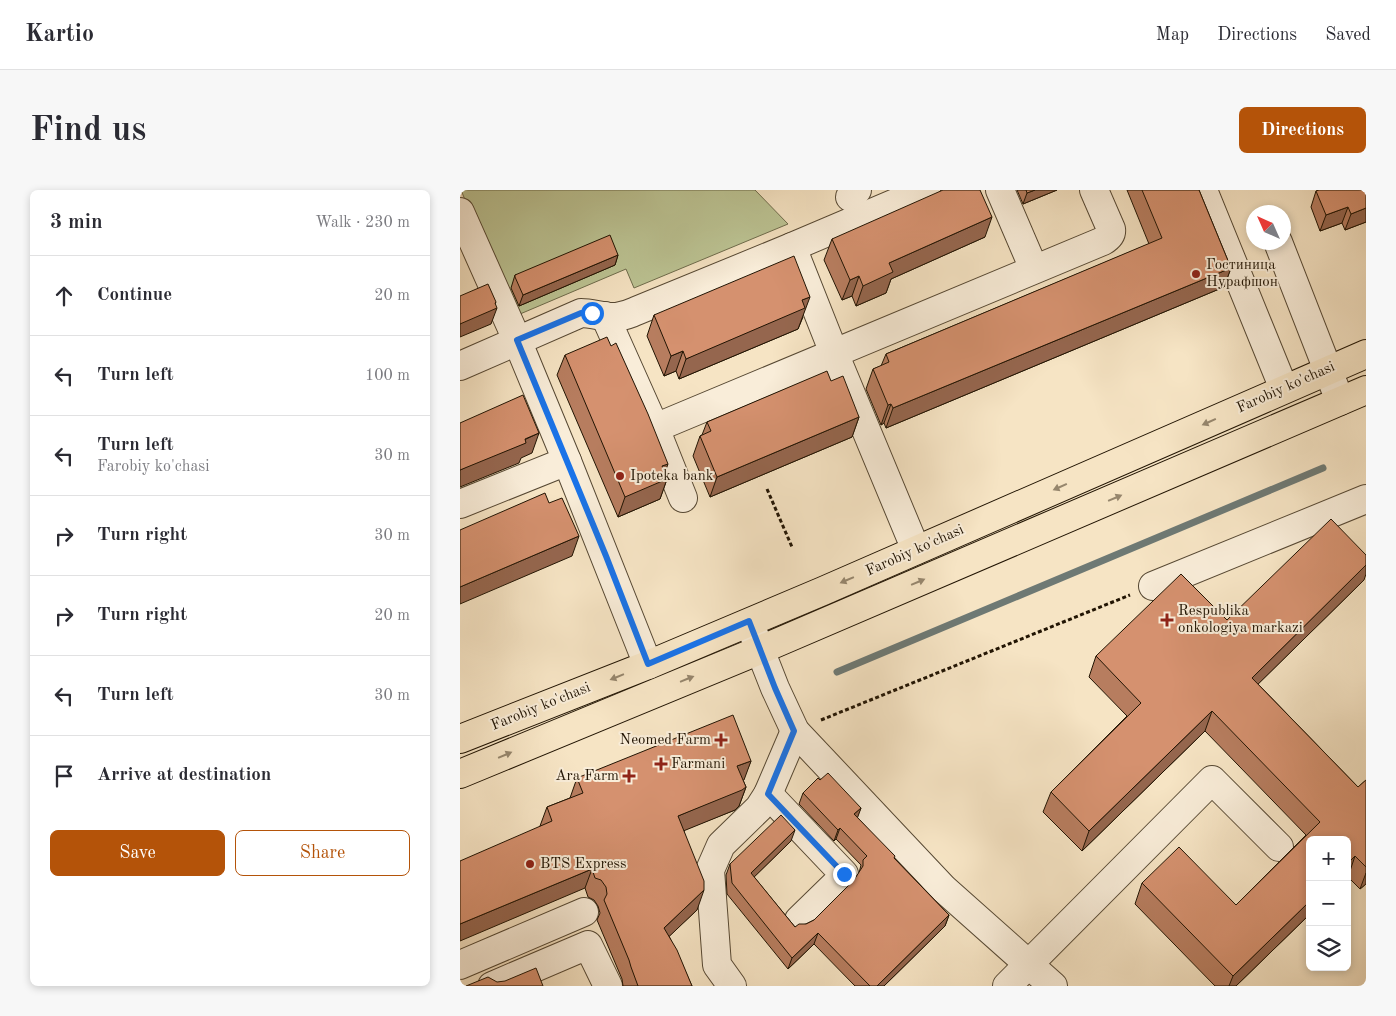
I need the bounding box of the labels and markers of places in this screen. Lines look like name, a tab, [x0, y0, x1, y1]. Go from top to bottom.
place label: Гостиница Нурафшон	[1206, 258, 1278, 290]
marker: Гостиница Нурафшон	[1190, 268, 1202, 280]
place label: Ipoteka bank	[630, 469, 714, 484]
marker: Ipoteka bank	[614, 470, 626, 482]
place label: Respublika onkologiya markazi	[1178, 604, 1303, 636]
marker: Respublika onkologiya markazi	[1160, 613, 1174, 627]
place label: Neomed Farm	[620, 733, 711, 748]
marker: Neomed Farm	[715, 734, 727, 746]
place label: Farmani	[671, 757, 725, 772]
marker: Farmani	[655, 758, 667, 770]
place label: Ara Farm	[555, 769, 619, 784]
marker: Ara Farm	[623, 770, 635, 782]
place label: BTS Express	[540, 857, 627, 872]
marker: BTS Express	[524, 858, 536, 870]

